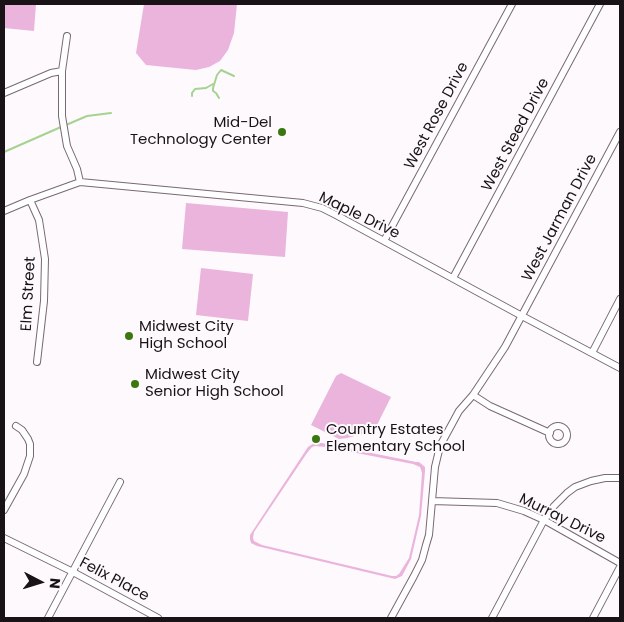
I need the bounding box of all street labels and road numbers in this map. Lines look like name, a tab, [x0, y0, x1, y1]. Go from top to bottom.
street label: West Rose Drive	[401, 59, 473, 173]
street label: West Steed Drive	[479, 75, 553, 195]
street label: West Jarman Drive	[519, 151, 601, 285]
street label: Maple Drive	[316, 189, 402, 243]
street label: Elm Street	[18, 256, 40, 332]
street label: Murray Drive	[516, 490, 608, 548]
street label: Felix Place	[76, 554, 152, 606]

